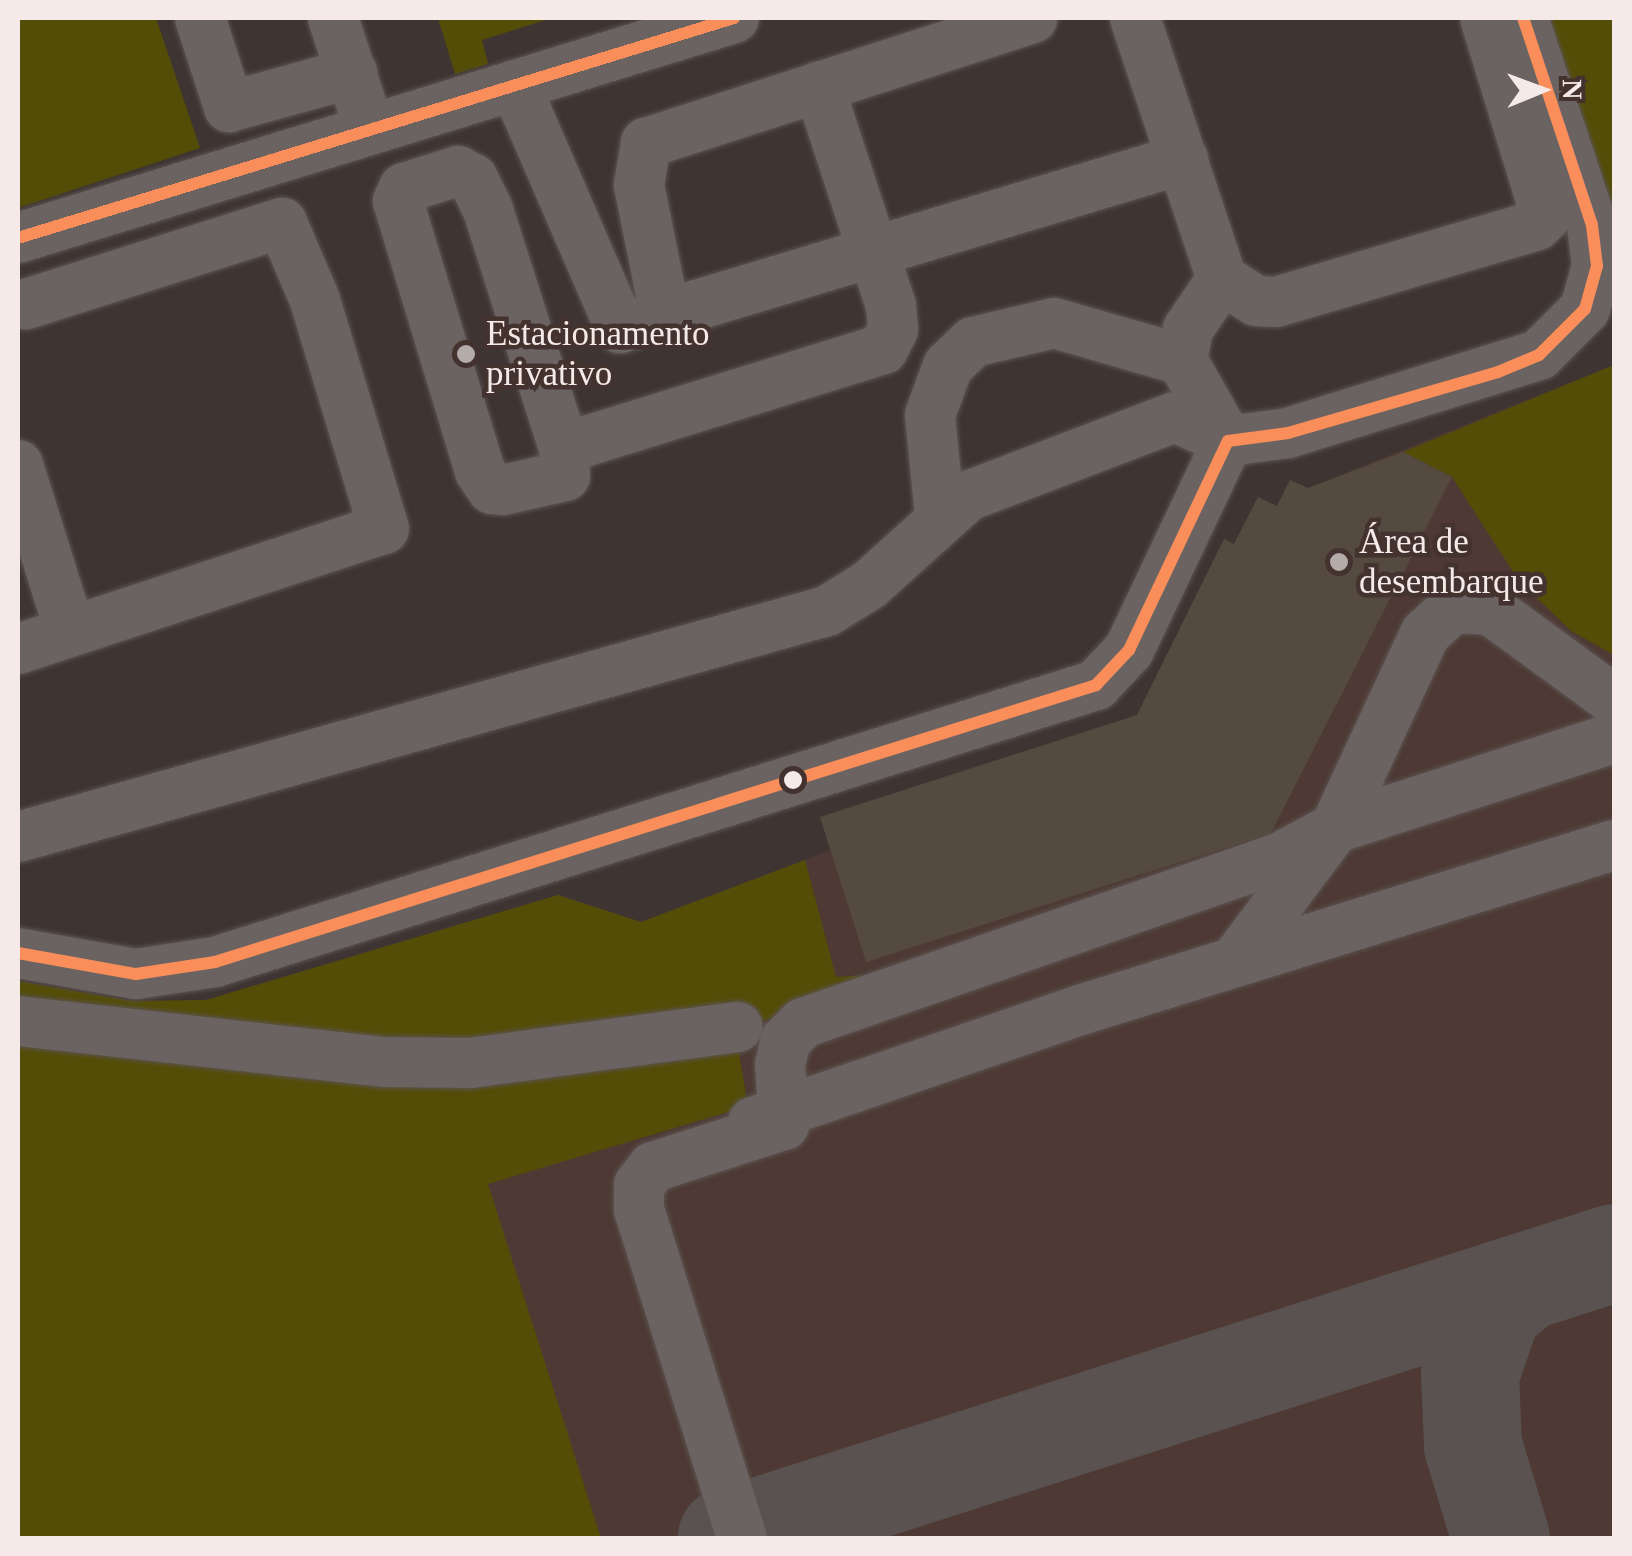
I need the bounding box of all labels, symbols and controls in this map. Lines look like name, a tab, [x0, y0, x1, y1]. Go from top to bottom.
north arrow	[1492, 40, 1592, 140]
text: N	[1557, 79, 1588, 100]
place label: Estacionamento privativo	[486, 313, 710, 395]
marker: Estacionamento privativo	[455, 343, 477, 365]
place label: Área de desembarque	[1359, 521, 1544, 603]
marker: Área de desembarque	[1328, 551, 1350, 573]
unlabelled marker	[783, 770, 803, 790]

